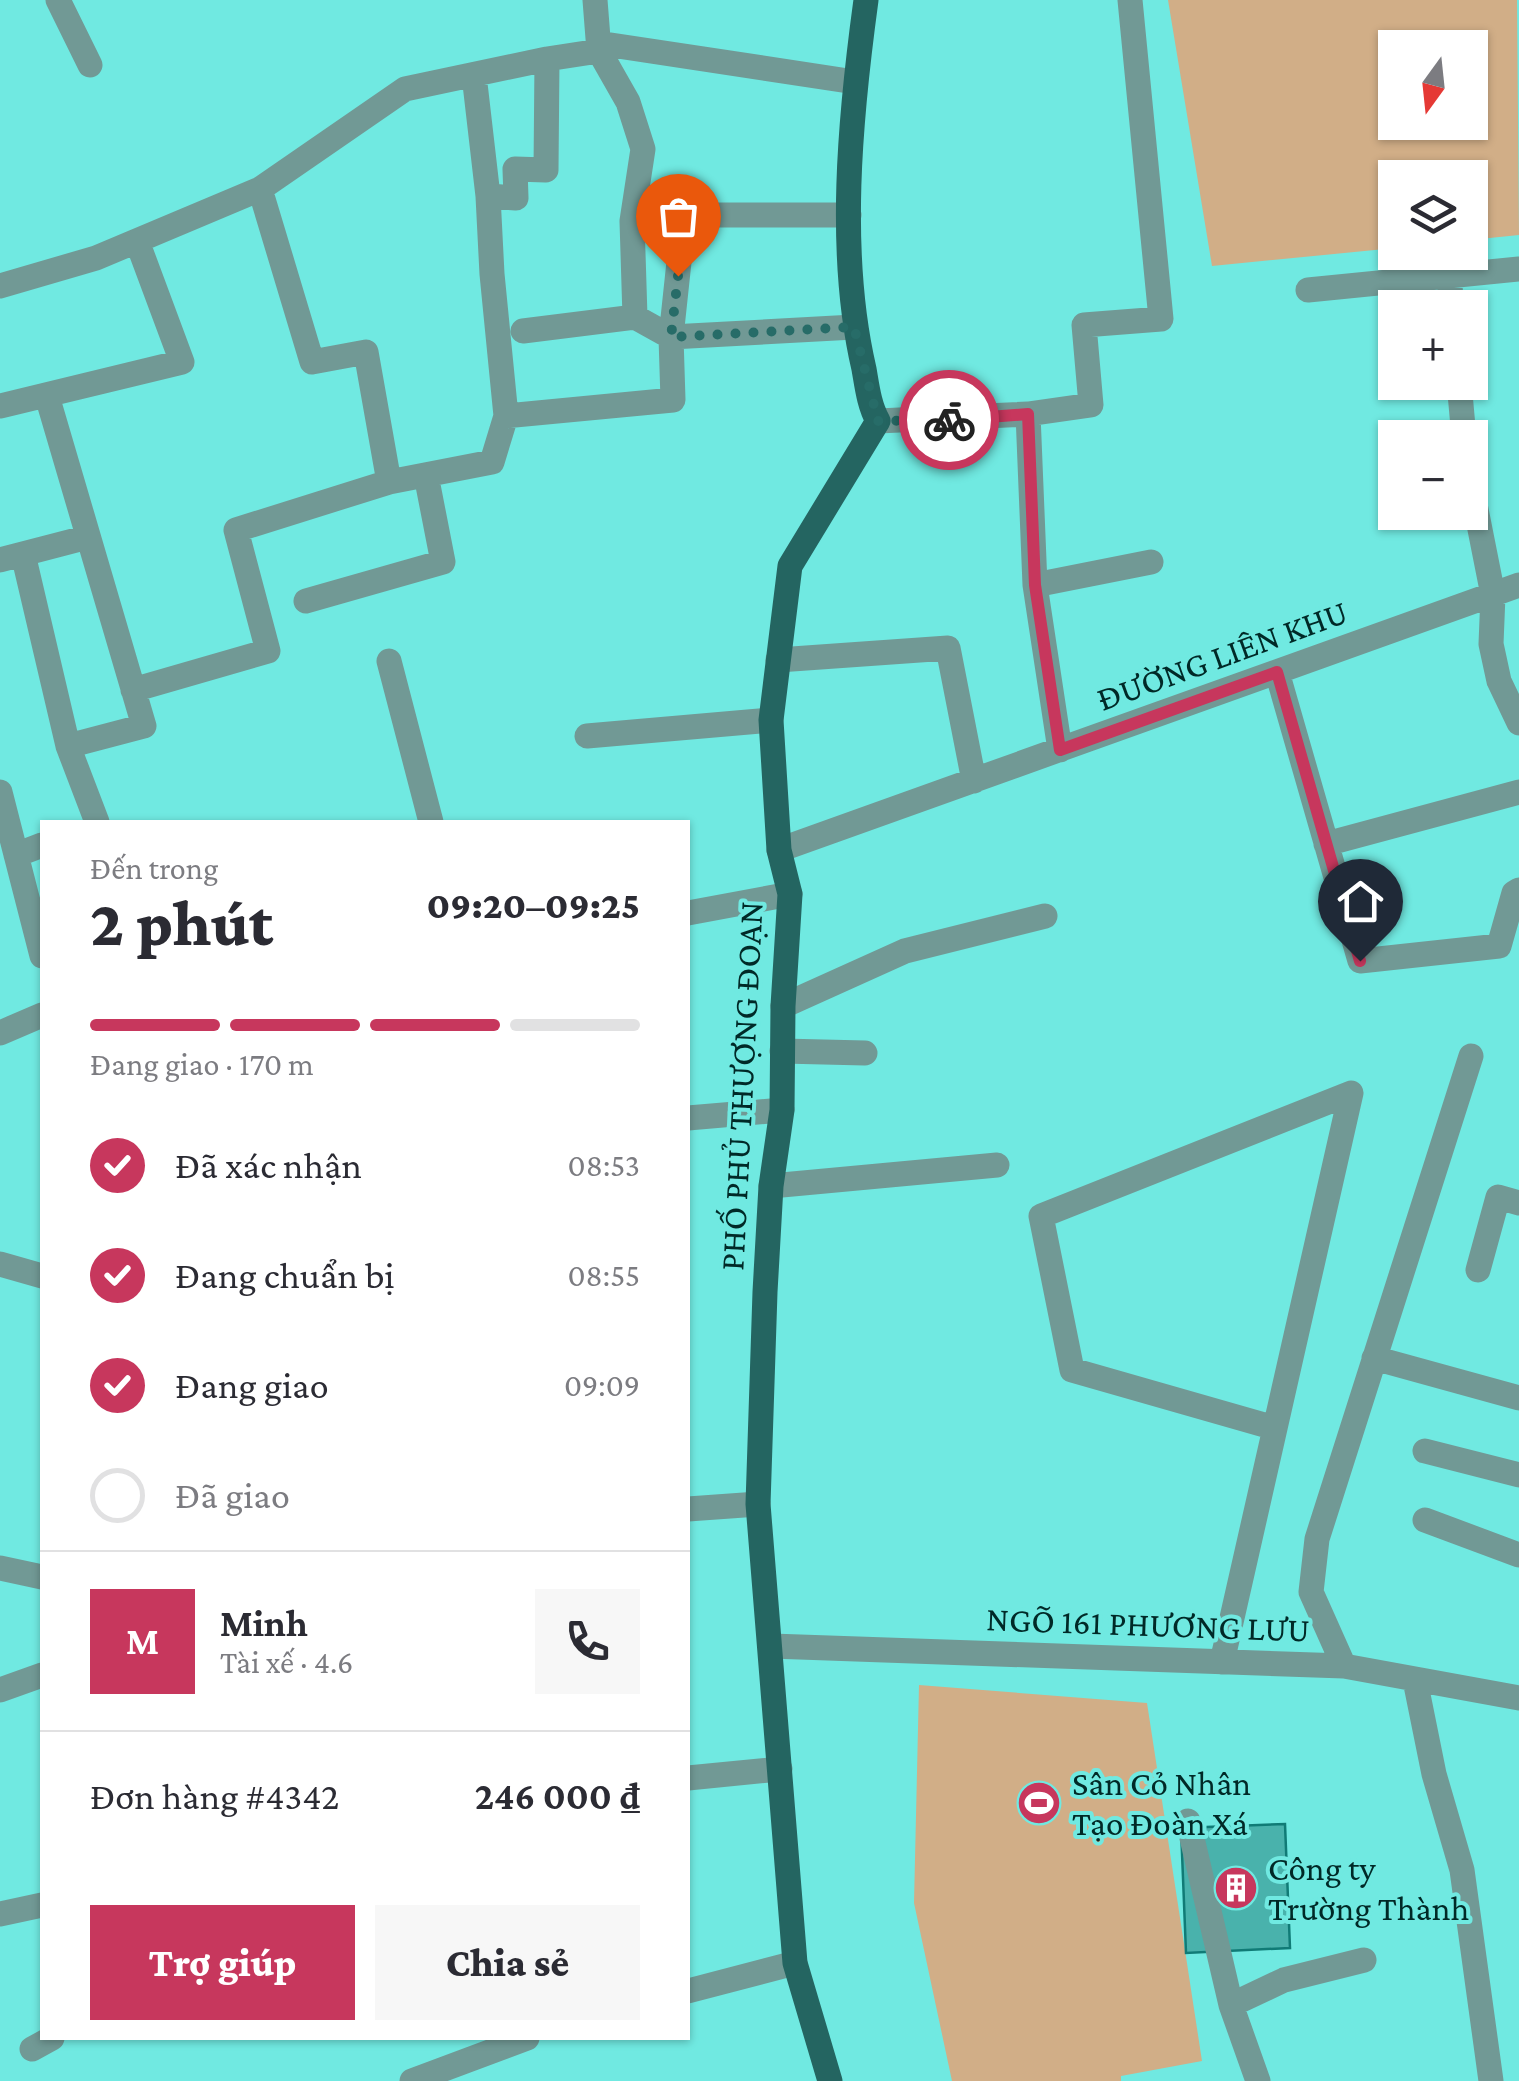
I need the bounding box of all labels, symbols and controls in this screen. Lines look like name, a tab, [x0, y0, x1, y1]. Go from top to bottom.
north arrow	[1378, 30, 1488, 140]
map controls	[1378, 30, 1488, 530]
button: layers	[1378, 160, 1488, 270]
pin	[636, 174, 721, 277]
icon: bag	[651, 189, 706, 244]
button: +	[1378, 290, 1488, 400]
courier	[899, 370, 999, 470]
icon: bike	[922, 393, 977, 448]
button: −	[1378, 420, 1488, 530]
street label: ĐƯỜNG LIÊN KHU	[1092, 592, 1353, 719]
text: Đến trong	[90, 850, 218, 886]
pin	[1318, 859, 1403, 962]
icon: home	[1333, 874, 1388, 929]
text: 09:20–09:25	[426, 884, 640, 926]
text: 2 phút	[90, 887, 273, 959]
street label: PHỐ PHỦ THƯỢNG ĐOẠN	[711, 900, 771, 1272]
text: Đang giao · 170 m	[90, 1046, 314, 1082]
icon: check	[90, 1138, 145, 1193]
text: Đã xác nhận	[175, 1144, 362, 1186]
text: 08:53	[568, 1147, 640, 1183]
icon: check	[90, 1248, 145, 1303]
text: Đang chuẩn bị	[175, 1254, 395, 1296]
text: 08:55	[568, 1257, 640, 1293]
icon: check	[90, 1358, 145, 1413]
text: Đang giao	[175, 1364, 329, 1406]
text: 09:09	[564, 1367, 640, 1403]
text: Đã giao	[175, 1474, 290, 1516]
button: phone	[535, 1589, 640, 1694]
street label: NGÕ 161 PHƯƠNG LƯU	[985, 1599, 1311, 1650]
text: Minh	[220, 1602, 308, 1644]
text: M	[126, 1620, 159, 1662]
text: Tài xế · 4.6	[220, 1644, 353, 1680]
place label: Sân Cỏ Nhân Tạo Đoàn Xá	[1072, 1764, 1251, 1843]
text: Đơn hàng #4342	[90, 1775, 339, 1817]
text: 246 000 ₫	[475, 1775, 640, 1817]
sports icon: Sân Cỏ Nhân Tạo Đoàn Xá	[1016, 1780, 1062, 1826]
place label: Công ty Trường Thành	[1268, 1849, 1470, 1928]
building icon: Công ty Trường Thành	[1213, 1865, 1259, 1911]
button: Trợ giúp	[90, 1905, 355, 2020]
button: Chia sẻ	[375, 1905, 640, 2020]

